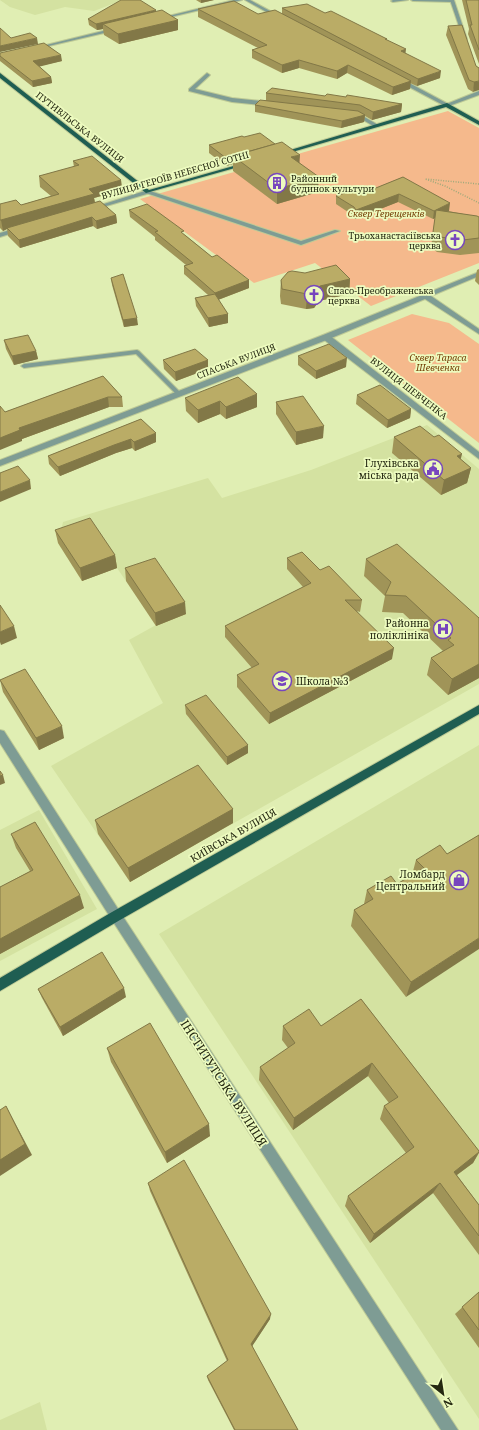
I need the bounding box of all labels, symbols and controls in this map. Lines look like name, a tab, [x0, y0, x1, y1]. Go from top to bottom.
street label: ПУТИВЛЬСЬКА ВУЛИЦЯ	[33, 88, 127, 166]
street label: ВУЛИЦЯ ГЕРОЇВ НЕБЕСНОЇ СОТНІ	[100, 148, 250, 202]
building icon: Районний будинок культури	[266, 172, 288, 194]
place label: Районний будинок культури	[291, 172, 374, 195]
park label: Сквер Терещенків	[347, 207, 425, 220]
place label: Трьоханастасіївська церква	[348, 229, 441, 252]
church icon: Трьоханастасіївська церква	[444, 229, 466, 251]
church icon: Спасо-Преображенська церква	[303, 284, 325, 306]
place label: Спасо-Преображенська церква	[328, 284, 434, 307]
street label: СПАСЬКА ВУЛИЦЯ	[195, 340, 277, 382]
park label: Сквер Тараса Шевченка	[409, 351, 467, 374]
street label: ВУЛИЦЯ ШЕВЧЕНКА	[368, 354, 451, 423]
place label: Глухівська міська рада	[359, 456, 419, 482]
public building icon: Глухівська міська рада	[422, 458, 444, 480]
place label: Районна поліклініка	[370, 616, 429, 642]
hospital icon: Районна поліклініка	[432, 618, 454, 640]
school or university icon: Школа №3	[271, 670, 293, 692]
place label: Школа №3	[296, 674, 349, 688]
street label: КИЇВСЬКА ВУЛИЦЯ	[187, 804, 279, 865]
place label: Ломбард Центральний	[376, 867, 445, 893]
shop icon: Ломбард Центральний	[448, 869, 470, 891]
street label: ІНСТИТУТСЬКА ВУЛИЦЯ	[177, 1016, 271, 1150]
north arrow	[423, 1374, 463, 1414]
text: N	[440, 1394, 456, 1412]

